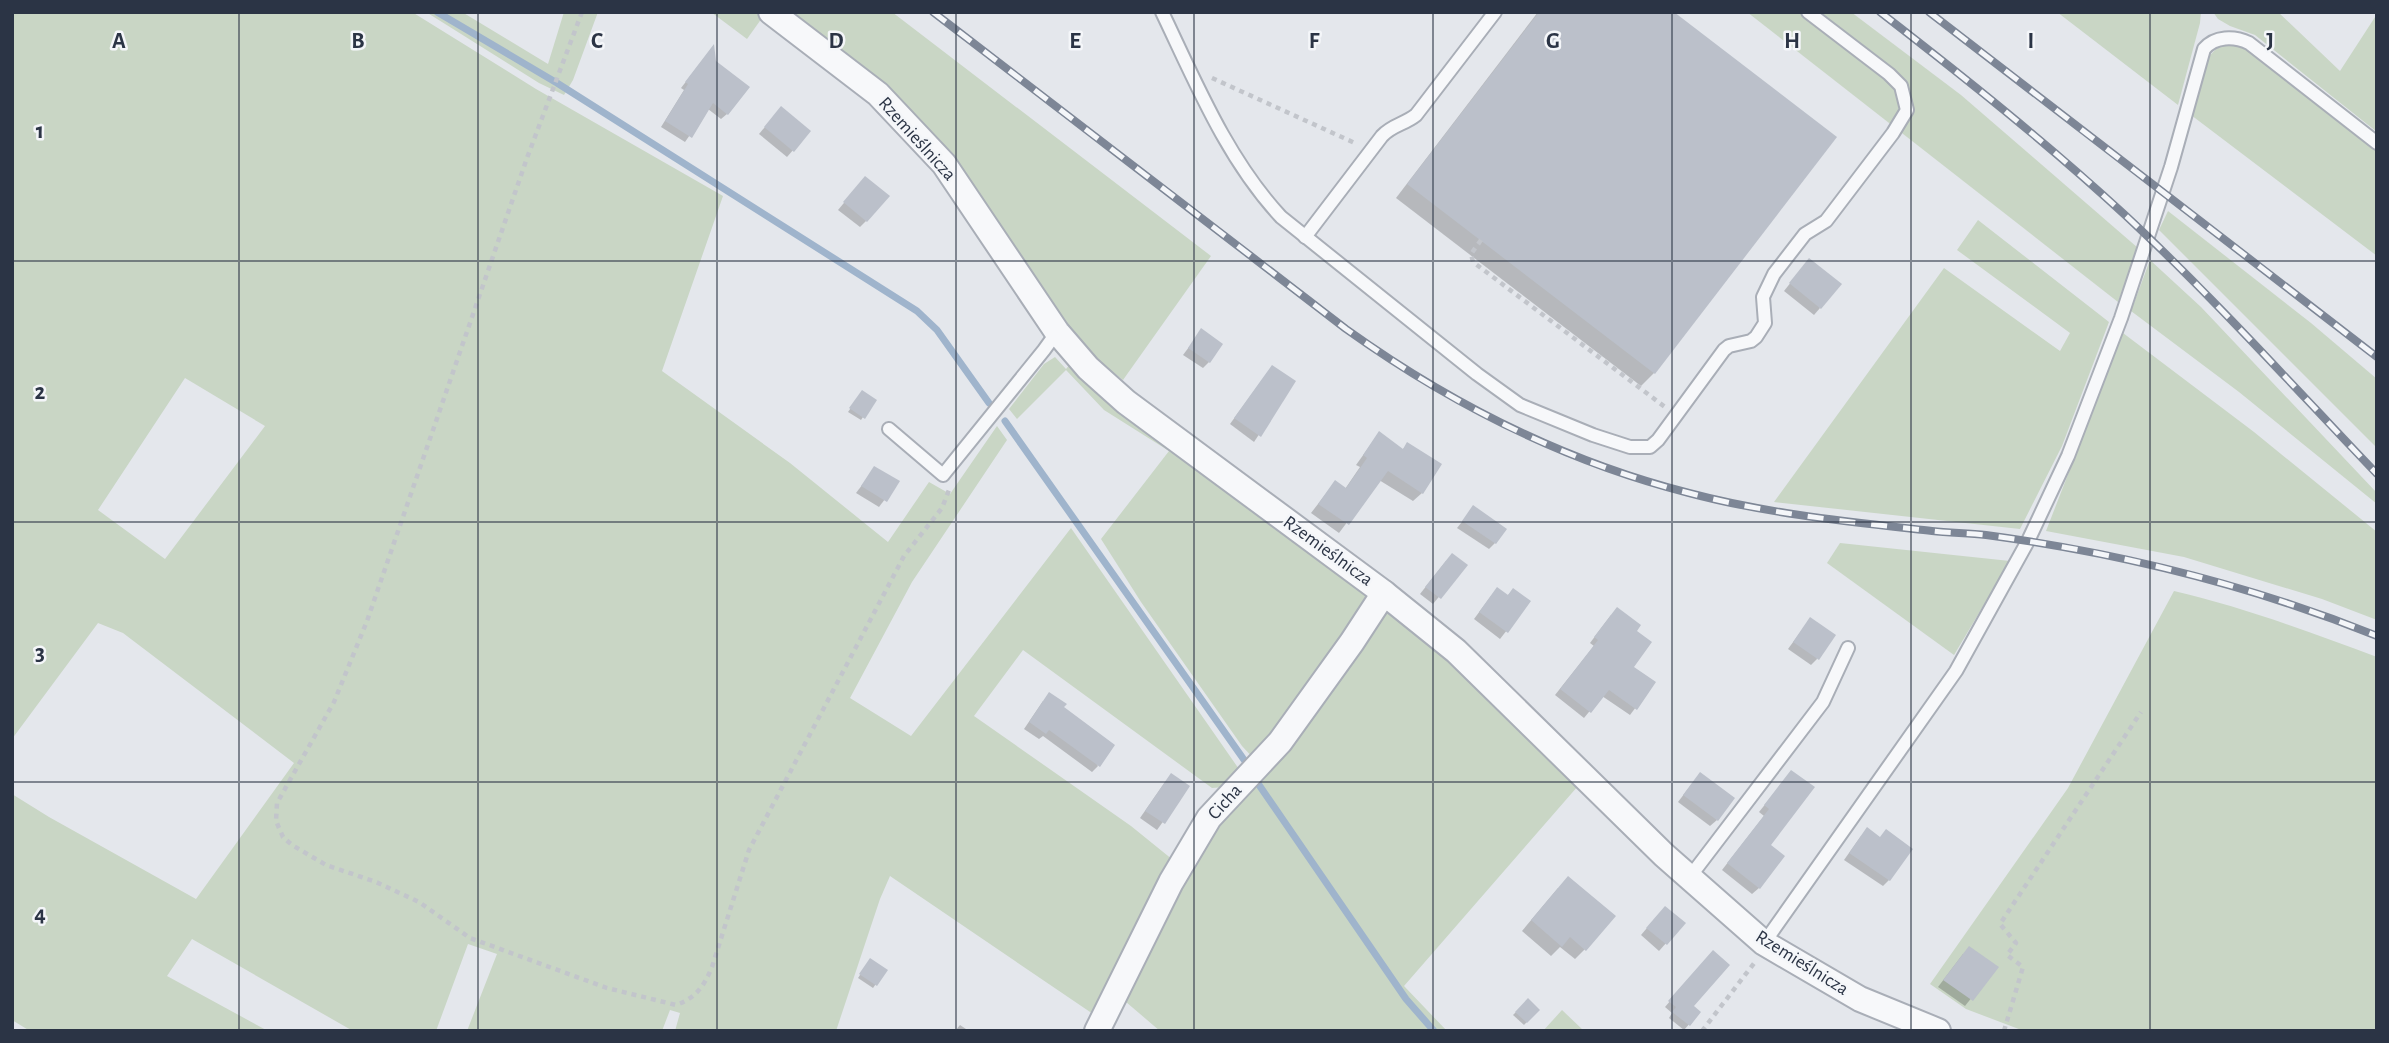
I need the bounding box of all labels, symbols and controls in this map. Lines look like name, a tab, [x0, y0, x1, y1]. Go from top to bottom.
text: A	[112, 30, 126, 53]
text: B	[351, 30, 365, 53]
text: C	[591, 30, 603, 53]
text: D	[828, 30, 844, 53]
text: E	[1069, 30, 1081, 53]
text: F	[1309, 30, 1320, 53]
text: G	[1546, 30, 1560, 53]
text: H	[1784, 30, 1800, 53]
text: I	[2028, 30, 2034, 53]
text: J	[2266, 30, 2274, 53]
street label: Rzemieślnicza	[875, 93, 959, 185]
text: 1	[36, 120, 44, 143]
text: 2	[35, 381, 46, 404]
street label: Rzemieślnicza	[1280, 512, 1376, 590]
text: 3	[35, 642, 45, 665]
street label: Cicha	[1204, 780, 1246, 823]
text: 4	[34, 903, 46, 926]
street label: Rzemieślnicza	[1752, 927, 1852, 999]

